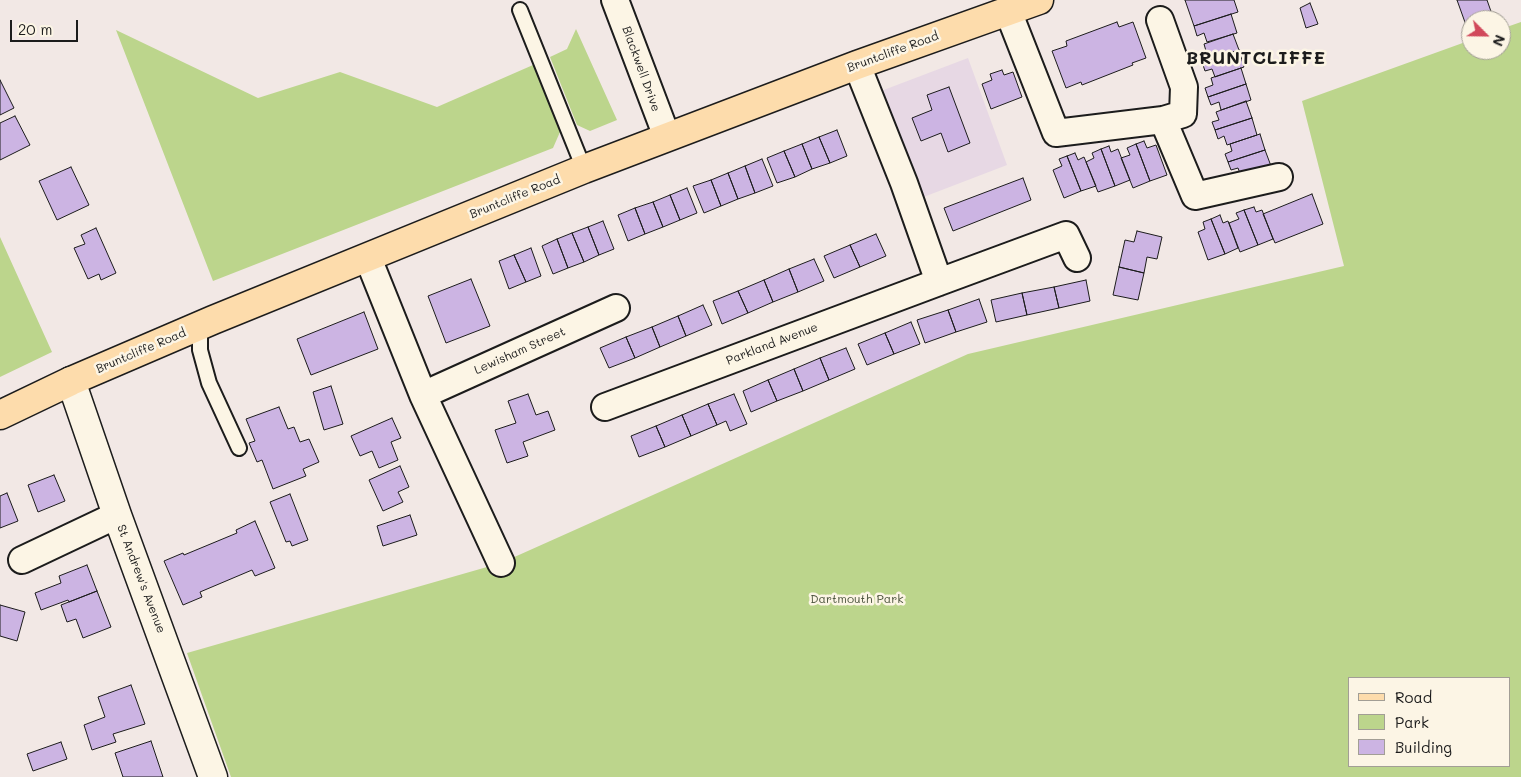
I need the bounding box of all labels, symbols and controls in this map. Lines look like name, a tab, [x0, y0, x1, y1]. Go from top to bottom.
scale bar	[12, 10, 80, 42]
north arrow	[1461, 10, 1511, 60]
text: 20 m	[18, 19, 52, 39]
street label: Blackwell Drive	[619, 24, 663, 114]
street label: Bruntcliffe Road	[845, 29, 941, 75]
text: N	[1489, 32, 1510, 49]
district label: BRUNTCLIFFE	[1185, 47, 1327, 69]
street label: Bruntcliffe Road	[468, 172, 562, 222]
street label: Parkland Avenue	[724, 320, 820, 368]
street label: Lewisham Street	[472, 324, 568, 378]
street label: Bruntcliffe Road	[94, 326, 188, 376]
street label: St Andrew's Avenue	[114, 523, 168, 635]
park label: Dartmouth Park	[810, 592, 904, 606]
legend	[1348, 677, 1511, 767]
text: Road	[1395, 687, 1432, 707]
text: Park	[1395, 712, 1429, 732]
text: Building	[1395, 737, 1452, 757]

